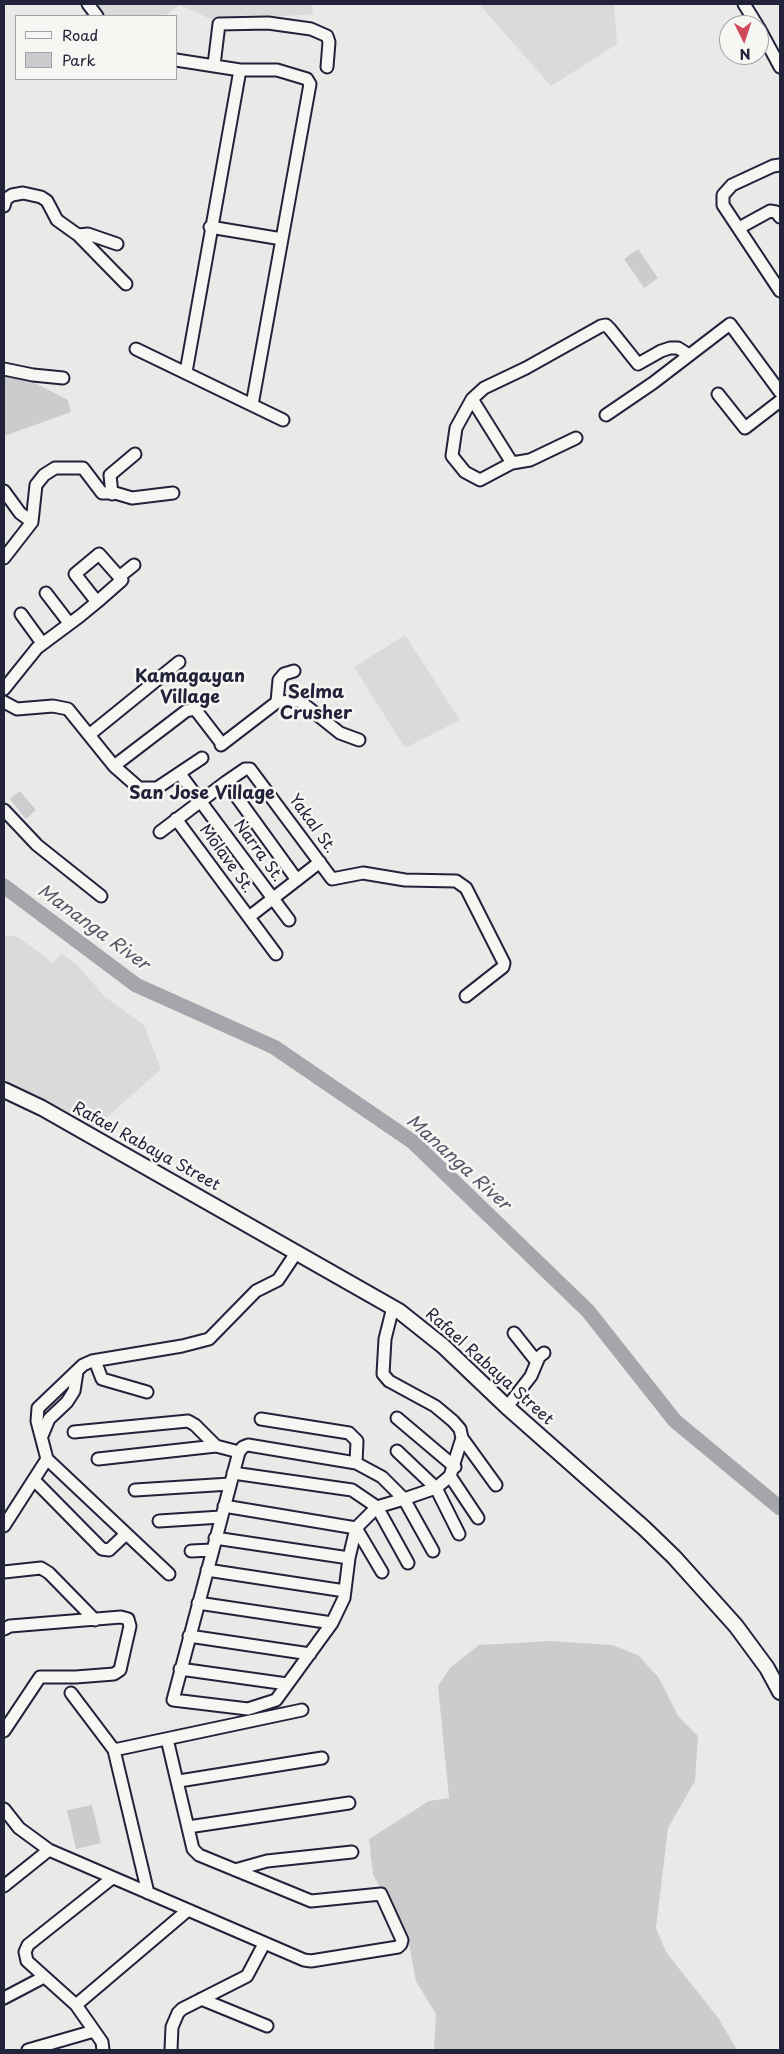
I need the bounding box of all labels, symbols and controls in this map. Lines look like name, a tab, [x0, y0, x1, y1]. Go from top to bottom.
legend	[15, 15, 178, 80]
north arrow	[719, 15, 769, 65]
text: Road	[62, 23, 98, 46]
text: N	[739, 44, 751, 65]
text: Park	[62, 48, 96, 71]
district label: Kamagayan Village	[135, 666, 245, 709]
district label: Selma Crusher	[280, 682, 352, 724]
district label: San Jose Village	[129, 783, 275, 805]
street label: Yakal St.	[284, 791, 340, 857]
street label: Narra St.	[229, 816, 287, 886]
street label: Molave St.	[195, 821, 257, 897]
water label: Mananga River	[33, 880, 153, 976]
street label: Rafael Rabaya Street	[69, 1098, 223, 1196]
water label: Mananga River	[402, 1111, 514, 1215]
street label: Rafael Rabaya Street	[421, 1304, 557, 1430]

